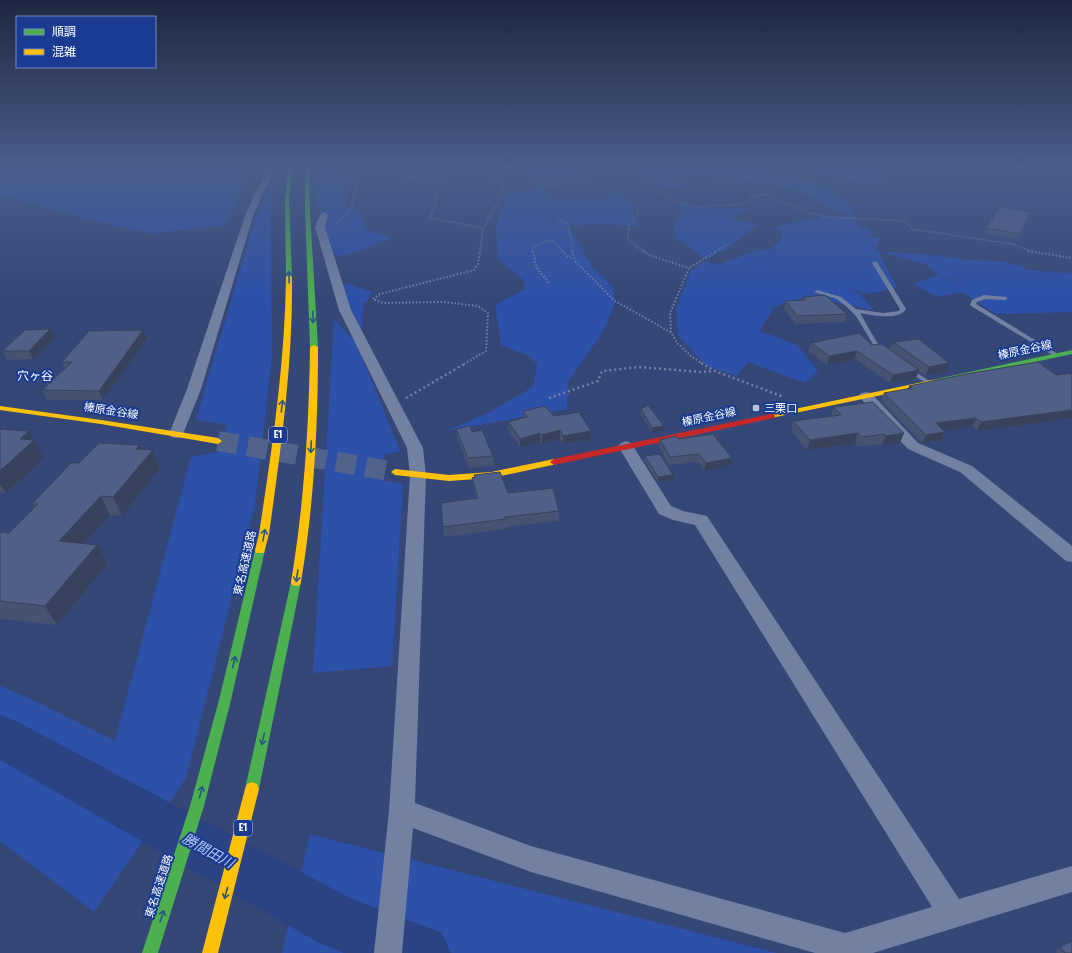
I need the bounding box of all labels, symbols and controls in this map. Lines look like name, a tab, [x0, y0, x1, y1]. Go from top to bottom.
legend	[16, 16, 156, 68]
text: 順調	[52, 25, 76, 39]
text: 混雑	[52, 45, 76, 59]
one-way arrow	[285, 271, 293, 284]
one-way arrow	[309, 310, 317, 323]
street label: 榛原金谷線	[997, 338, 1053, 362]
district label: 穴ヶ谷	[17, 369, 53, 383]
street label: 榛原金谷線	[83, 400, 139, 422]
one-way arrow	[278, 400, 286, 413]
place label: 三栗口	[764, 402, 797, 415]
marker: 三栗口	[751, 403, 761, 413]
street label: 榛原金谷線	[681, 405, 737, 429]
road number: E1	[269, 427, 287, 443]
one-way arrow	[307, 440, 315, 453]
street label: 東名高速道路	[231, 529, 259, 597]
one-way arrow	[260, 529, 268, 542]
one-way arrow	[293, 569, 301, 582]
one-way arrow	[231, 656, 239, 669]
one-way arrow	[259, 732, 267, 745]
one-way arrow	[197, 785, 205, 798]
road number: E1	[234, 820, 252, 836]
water label: 勝間田川	[179, 830, 238, 873]
street label: 東名高速道路	[143, 853, 175, 919]
one-way arrow	[222, 886, 229, 899]
one-way arrow	[159, 909, 166, 922]

